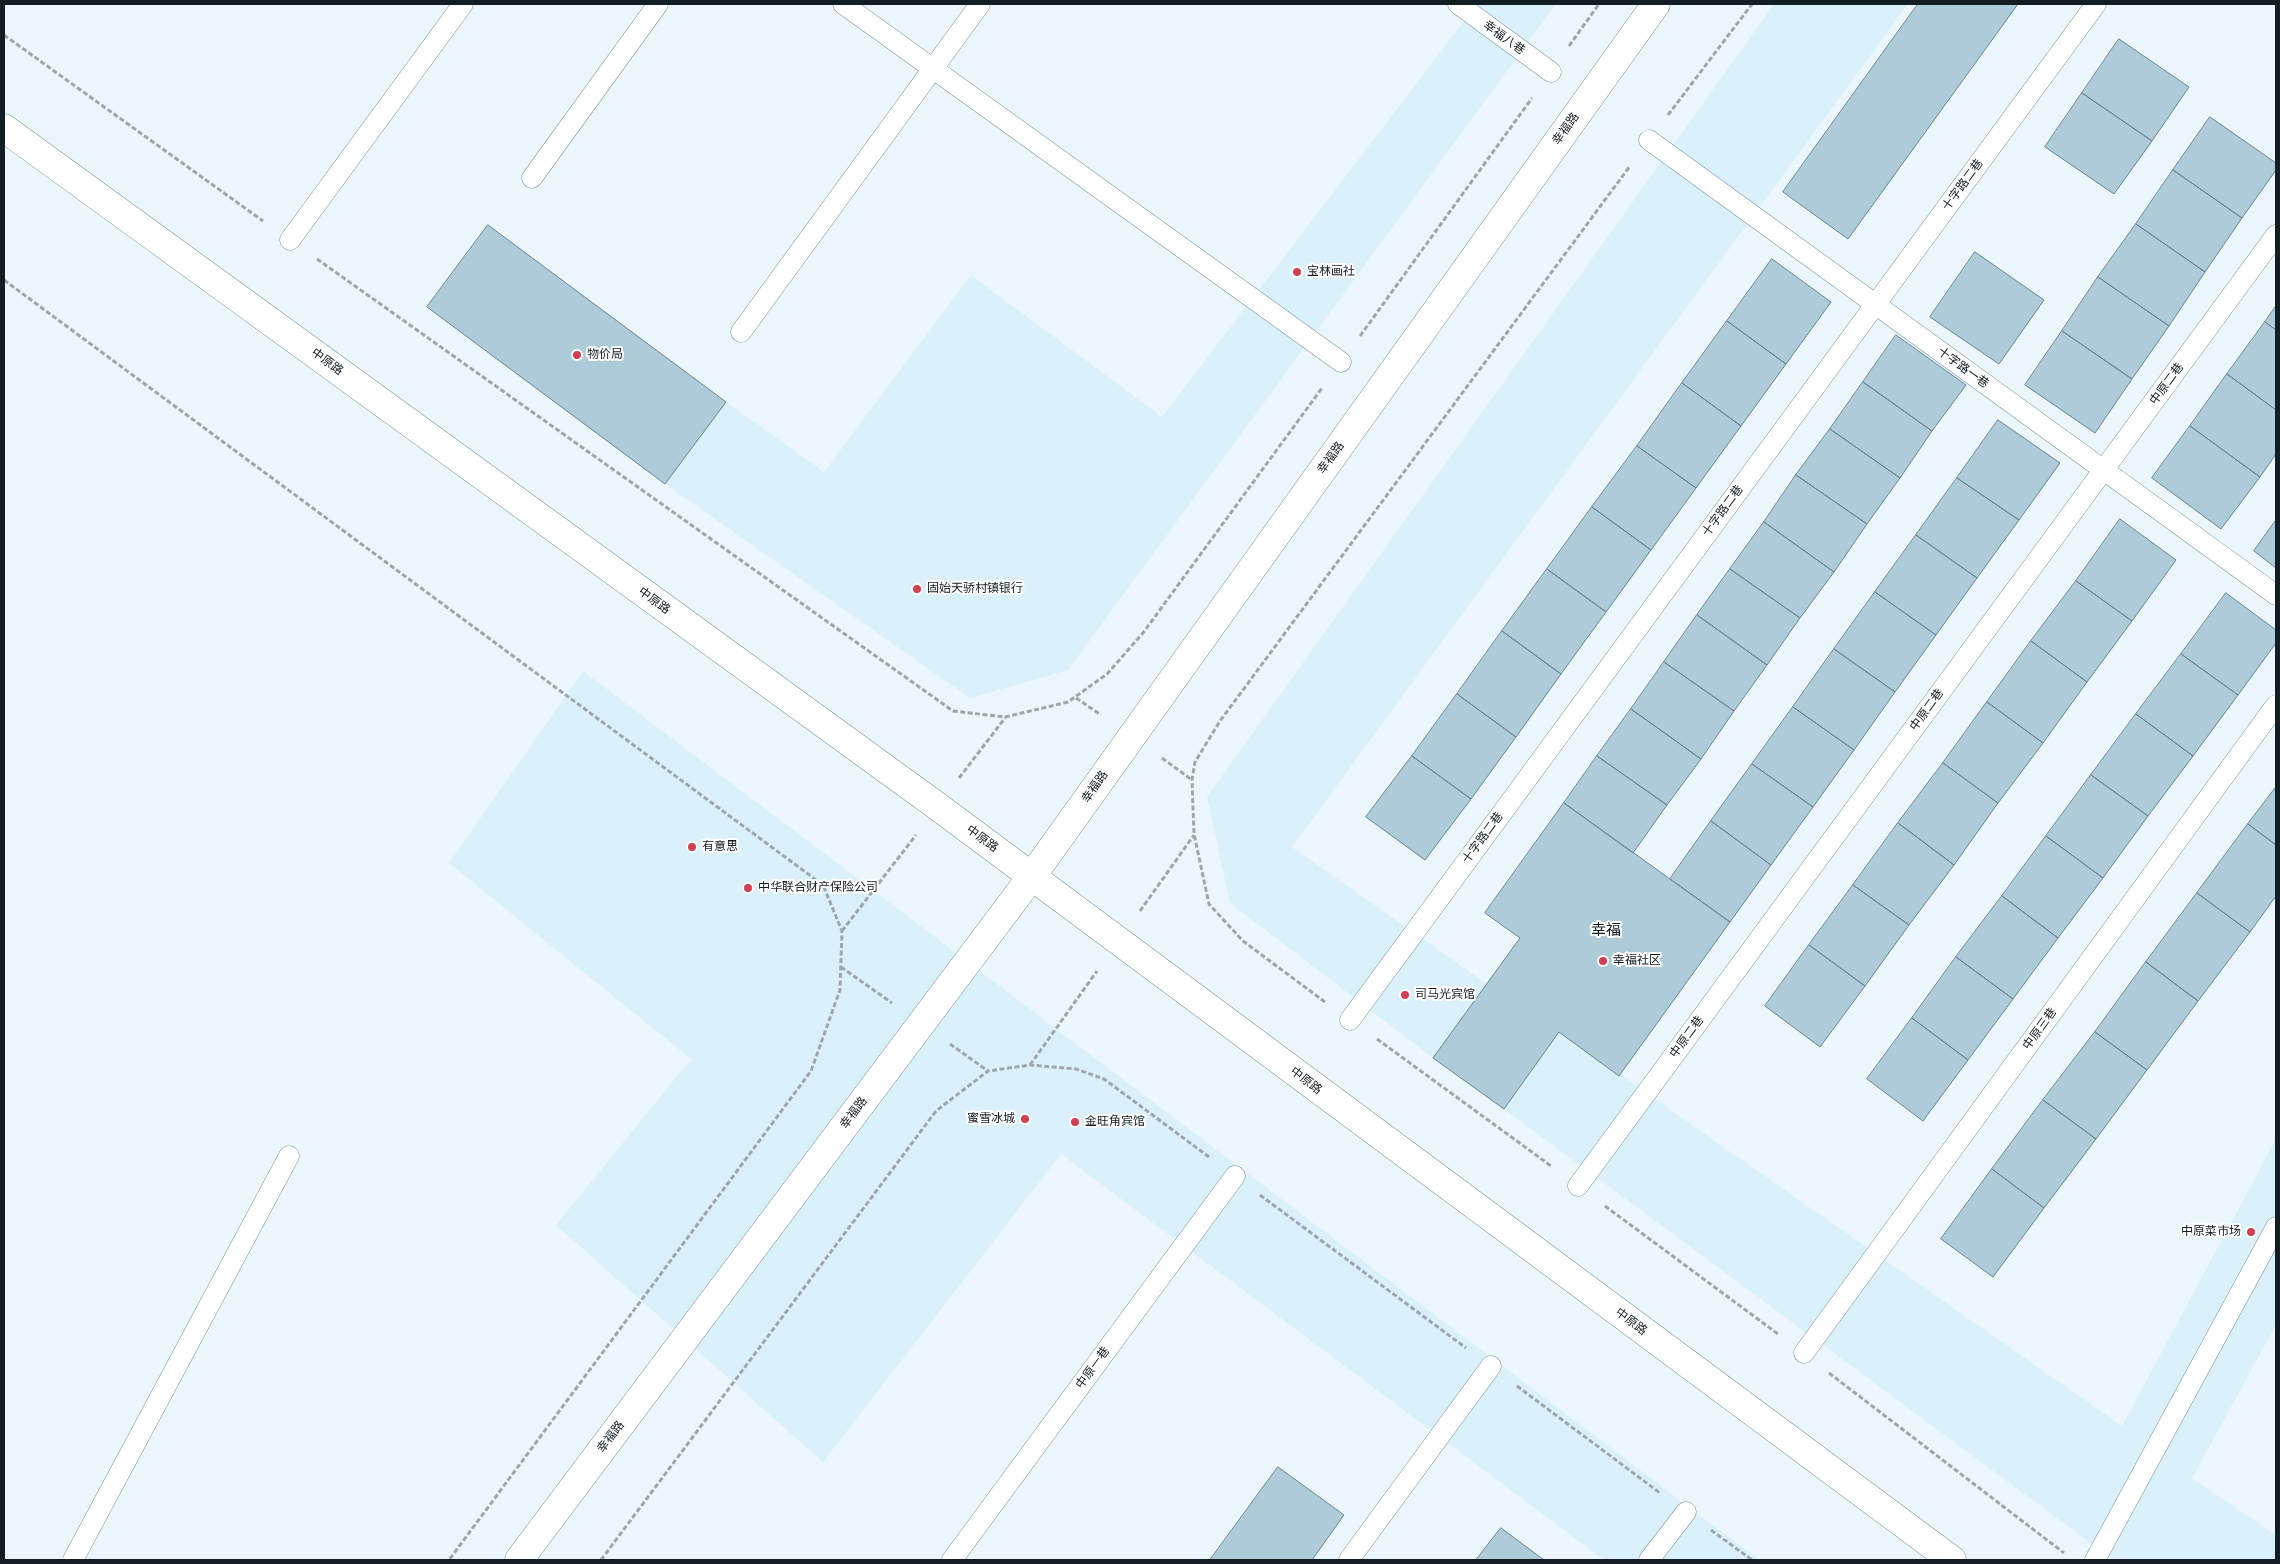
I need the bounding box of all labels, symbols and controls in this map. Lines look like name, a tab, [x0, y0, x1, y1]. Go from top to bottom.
street label: 幸福八巷	[1480, 18, 1528, 58]
street label: 幸福路	[1550, 110, 1582, 148]
street label: 十字路二巷	[1940, 156, 1986, 214]
place label: 宝林画社	[1307, 265, 1355, 279]
marker: 宝林画社	[1291, 266, 1303, 278]
street label: 十字路一巷	[1934, 345, 1992, 391]
street label: 中原路	[308, 346, 346, 378]
place label: 物价局	[587, 348, 623, 362]
marker: 物价局	[571, 349, 583, 361]
street label: 中原二巷	[2147, 360, 2187, 408]
street label: 幸福路	[1315, 439, 1347, 477]
street label: 十字路二巷	[1700, 482, 1746, 540]
place label: 固始天骄村镇银行	[927, 582, 1023, 596]
marker: 固始天骄村镇银行	[911, 583, 923, 595]
street label: 中原路	[635, 585, 673, 617]
street label: 中原二巷	[1907, 686, 1947, 734]
street label: 幸福路	[1079, 768, 1111, 806]
street label: 十字路二巷	[1460, 809, 1506, 867]
street label: 中原路	[963, 823, 1001, 855]
place label: 有意思	[702, 840, 738, 854]
marker: 有意思	[686, 841, 698, 853]
place label: 中华联合财产保险公司	[758, 881, 878, 895]
marker: 中华联合财产保险公司	[742, 882, 754, 894]
district label: 幸福	[1591, 922, 1621, 940]
place label: 幸福社区	[1613, 954, 1661, 968]
marker: 幸福社区	[1597, 955, 1609, 967]
place label: 司马光宾馆	[1415, 988, 1475, 1002]
marker: 司马光宾馆	[1399, 989, 1411, 1001]
street label: 中原三巷	[2020, 1005, 2060, 1053]
street label: 中原二巷	[1667, 1013, 1707, 1061]
street label: 中原路	[1287, 1064, 1325, 1098]
street label: 幸福路	[837, 1094, 871, 1132]
place label: 蜜雪冰城	[967, 1112, 1015, 1126]
marker: 蜜雪冰城	[1019, 1113, 1031, 1125]
place label: 金旺角宾馆	[1085, 1115, 1145, 1129]
marker: 金旺角宾馆	[1069, 1116, 1081, 1128]
place label: 中原菜市场	[2181, 1225, 2241, 1239]
marker: 中原菜市场	[2245, 1226, 2257, 1238]
street label: 中原路	[1612, 1305, 1650, 1339]
street label: 中原一巷	[1073, 1344, 1113, 1392]
street label: 幸福路	[594, 1418, 628, 1456]

